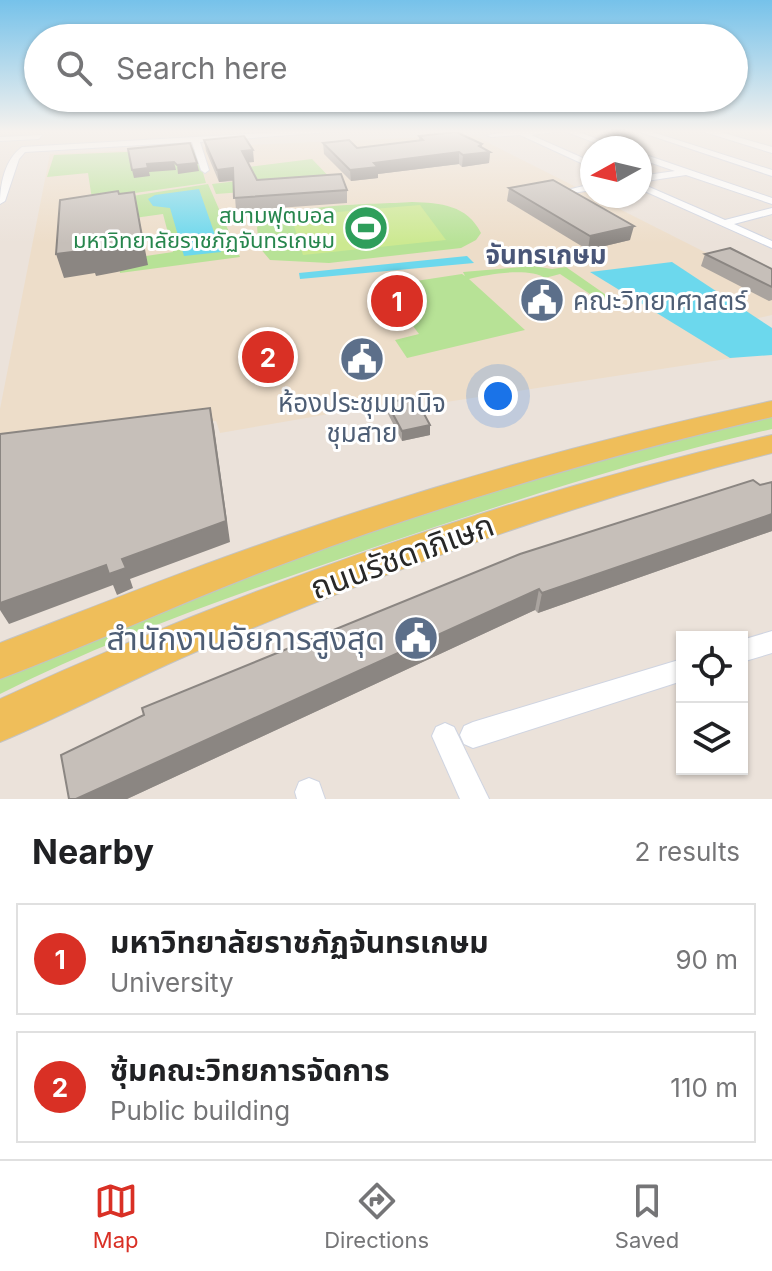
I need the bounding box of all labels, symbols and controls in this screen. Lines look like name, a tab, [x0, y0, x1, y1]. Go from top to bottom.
search box	[24, 24, 748, 112]
icon: search	[52, 46, 96, 90]
text: Search here	[116, 50, 288, 86]
north arrow	[580, 136, 652, 208]
place label: สนามฟุตบอล มหาวิทยาลัยราชภัฏจันทรเกษม	[73, 202, 335, 253]
sports icon: สนามฟุตบอล มหาวิทยาลัยราชภัฏจันทรเกษม	[342, 204, 390, 252]
district label: จันทรเกษม	[486, 239, 606, 270]
pin: 1	[371, 271, 423, 331]
public building icon: คณะวิทยาศาสตร์	[518, 276, 566, 324]
place label: คณะวิทยาศาสตร์	[573, 285, 748, 316]
pin: 2	[242, 327, 294, 387]
public building icon: ห้องประชุมมานิจ ชุมสาย	[338, 335, 386, 383]
your location	[478, 376, 518, 416]
place label: ห้องประชุมมานิจ ชุมสาย	[278, 387, 446, 449]
street label: ถนนรัชดาภิเษก	[305, 505, 499, 607]
public building icon: สำนักงานอัยการสูงสุด	[392, 614, 440, 662]
place label: สำนักงานอัยการสูงสุด	[106, 619, 385, 659]
map controls	[676, 631, 748, 775]
button: locate	[676, 631, 748, 703]
button: layers	[676, 703, 748, 775]
text: Nearby	[32, 831, 154, 872]
text: 2 results	[635, 836, 740, 867]
text: มหาวิทยาลัยราชภัฏจันทรเกษม	[110, 924, 489, 960]
text: 1	[54, 944, 66, 975]
text: 90 m	[675, 944, 738, 975]
text: University	[110, 967, 234, 998]
text: ซุ้มคณะวิทยการจัดการ	[110, 1052, 390, 1088]
text: 2	[52, 1072, 68, 1103]
text: 110 m	[670, 1072, 738, 1103]
text: Public building	[110, 1095, 290, 1126]
tab: Map	[93, 1179, 139, 1253]
tab: Directions	[324, 1179, 429, 1253]
tab: Saved	[615, 1179, 679, 1253]

